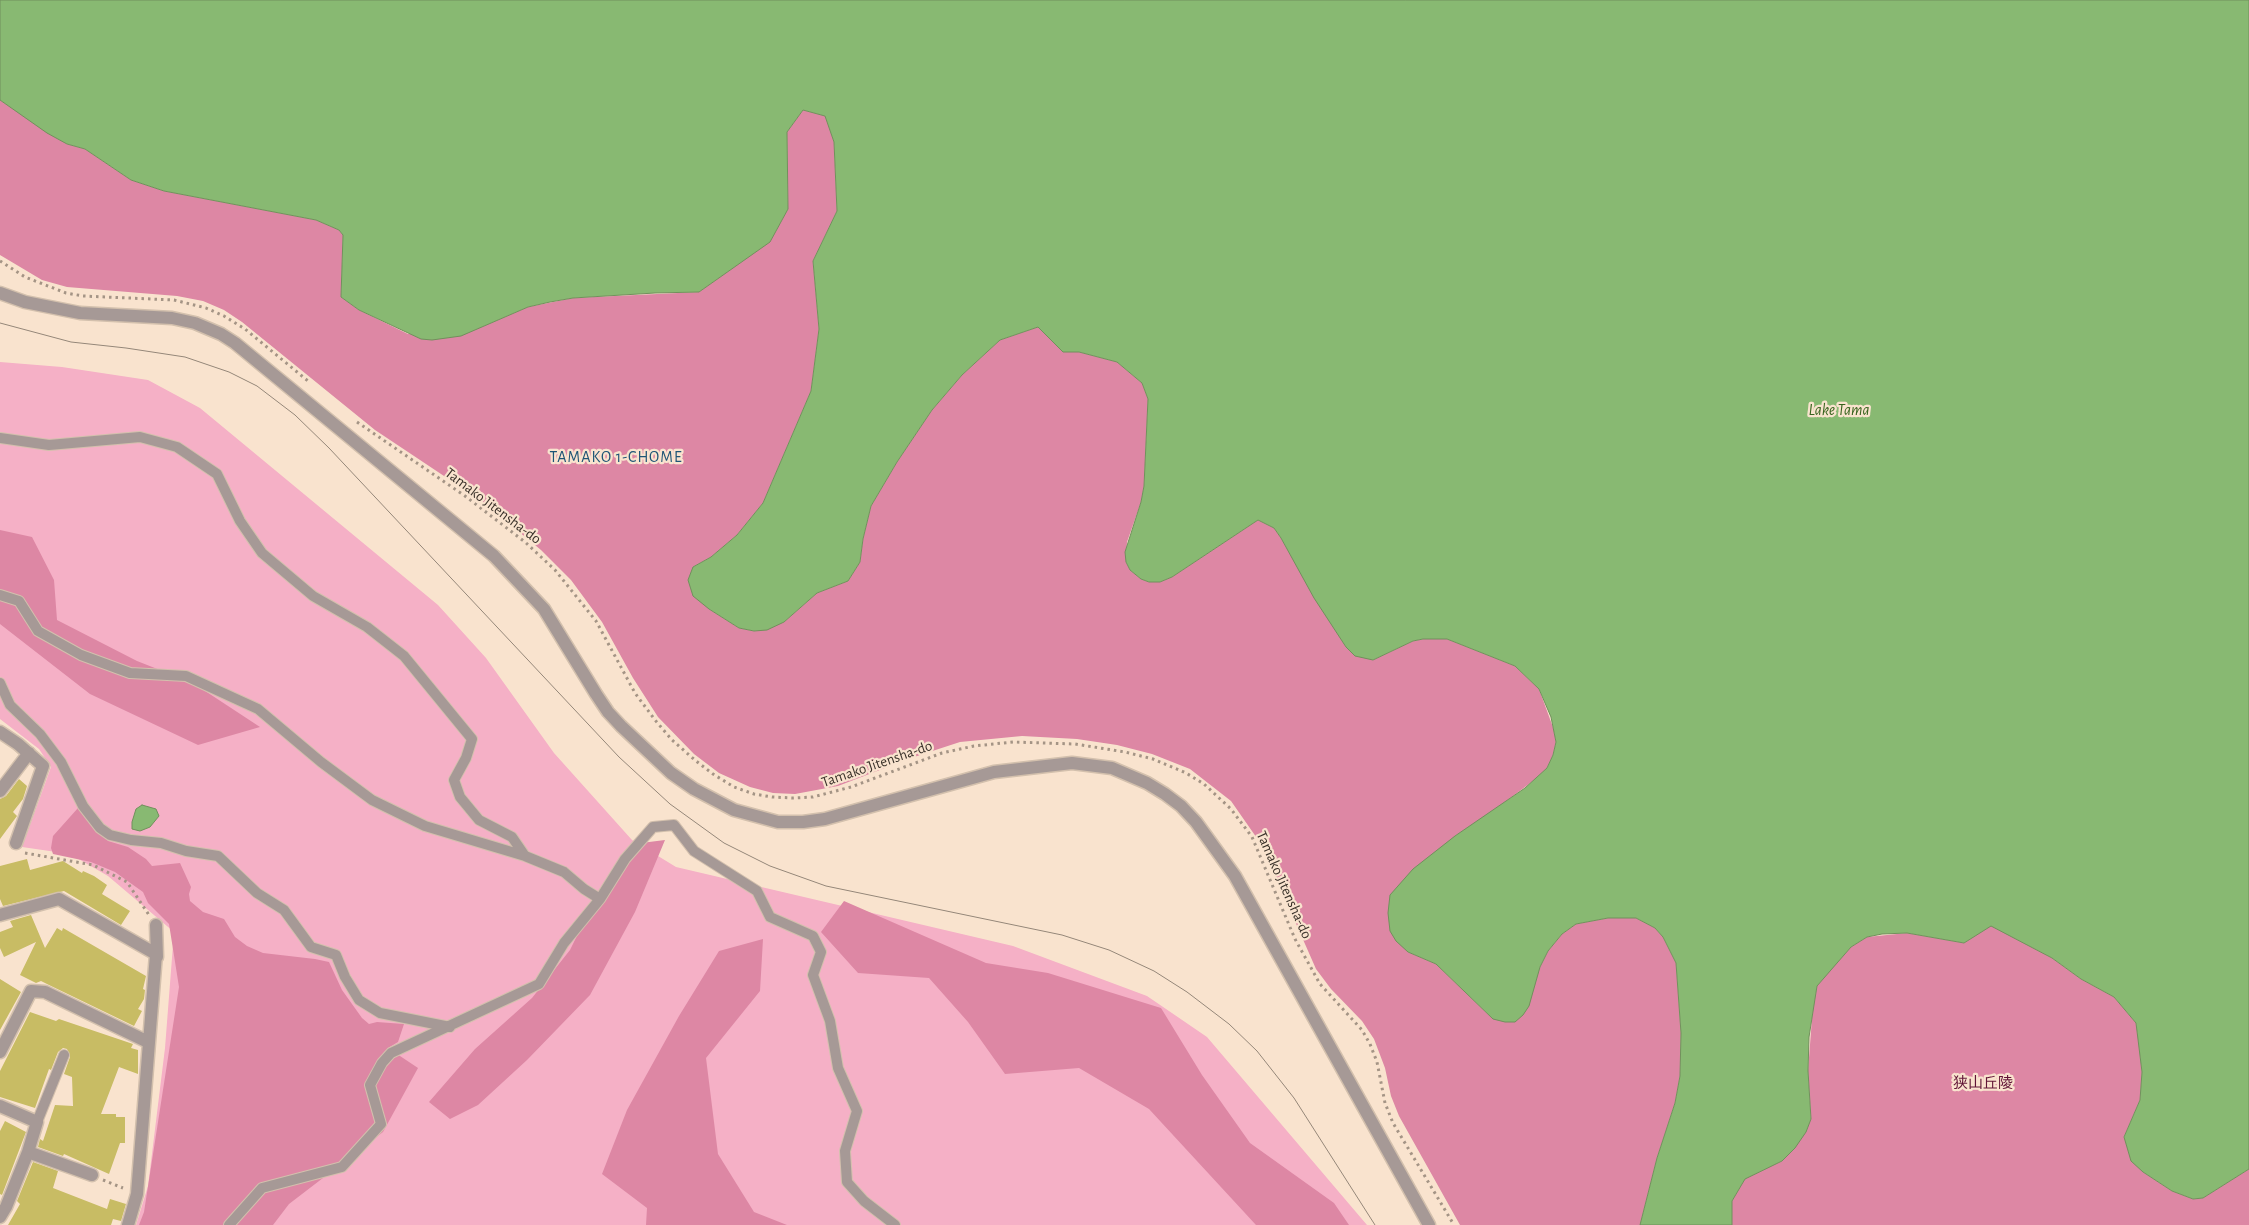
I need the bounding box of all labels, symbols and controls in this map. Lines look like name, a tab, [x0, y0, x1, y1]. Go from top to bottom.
water label: Lake Tama	[1809, 400, 1869, 420]
district label: TAMAKO 1-CHOME	[548, 447, 684, 467]
street label: Tamako Jitensha-do	[441, 464, 545, 548]
street label: Tamako Jitensha-do	[819, 737, 935, 791]
street label: Tamako Jitensha-do	[1252, 828, 1316, 942]
park label: 狭山丘陵	[1953, 1074, 2013, 1092]

